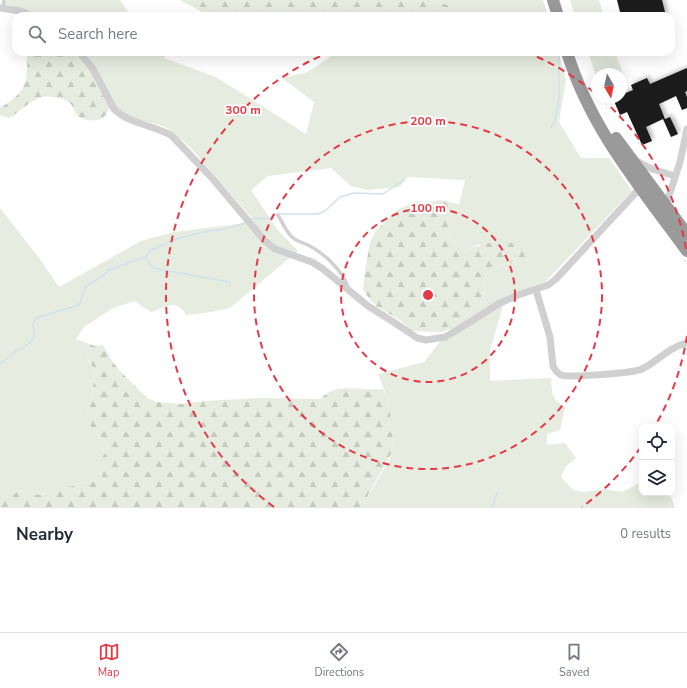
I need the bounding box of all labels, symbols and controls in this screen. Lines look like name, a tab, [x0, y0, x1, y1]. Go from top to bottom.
search box	[12, 12, 675, 56]
icon: search	[26, 23, 48, 45]
text: Search here	[58, 24, 138, 44]
north arrow	[591, 68, 627, 104]
text: 300 m	[225, 102, 261, 118]
text: 200 m	[410, 113, 446, 129]
text: 100 m	[410, 200, 446, 216]
centre of rings	[421, 288, 435, 302]
map controls	[639, 424, 675, 496]
button: locate	[639, 424, 675, 460]
button: layers	[639, 460, 675, 496]
text: Nearby	[16, 523, 73, 546]
text: 0 results	[620, 525, 671, 543]
tab: Map	[98, 641, 120, 680]
tab: Directions	[315, 641, 364, 680]
tab: Saved	[559, 641, 589, 680]

